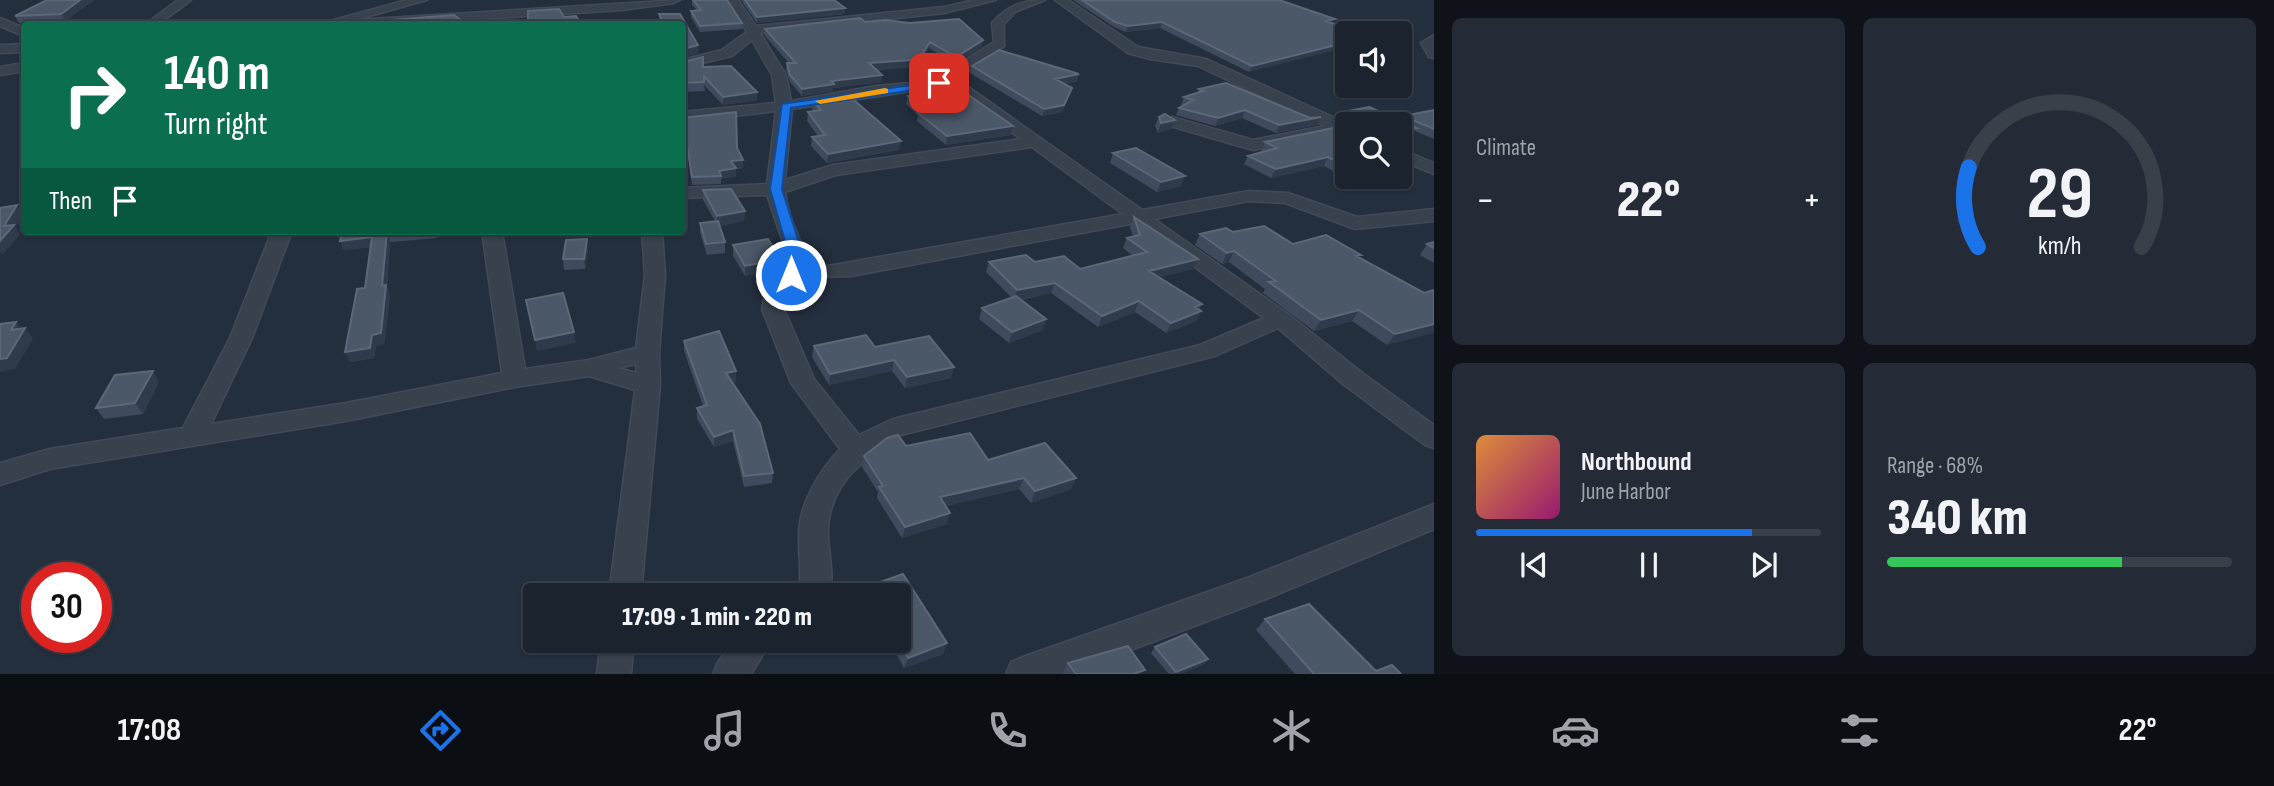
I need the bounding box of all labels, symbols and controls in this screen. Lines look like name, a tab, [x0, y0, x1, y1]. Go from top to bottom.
map controls	[1335, 21, 1412, 189]
button: sound	[1335, 21, 1412, 98]
text: 140 m	[164, 45, 270, 104]
icon: right	[49, 49, 140, 140]
pin	[909, 53, 969, 113]
icon: arrive	[920, 64, 958, 102]
text: Turn right	[164, 105, 268, 144]
button: search	[1335, 112, 1412, 189]
text: Climate	[1476, 134, 1536, 162]
text: 29	[2026, 152, 2093, 240]
text: 22°	[1617, 169, 1680, 232]
text: −	[1476, 178, 1495, 223]
text: +	[1802, 178, 1821, 223]
icon: arrive	[106, 182, 144, 220]
text: Then	[49, 186, 92, 217]
text: km/h	[2038, 231, 2081, 262]
position arrow	[754, 238, 828, 312]
text: Northbound	[1581, 447, 1692, 478]
text: Range · 68%	[1887, 452, 1983, 480]
text: June Harbor	[1581, 478, 1671, 506]
text: 340 km	[1887, 487, 2028, 550]
icon: previous	[1515, 546, 1553, 584]
icon: pause	[1630, 546, 1668, 584]
icon: next	[1745, 546, 1783, 584]
speed limit sign: 30	[21, 562, 112, 653]
text: 17:09 · 1 min · 220 m	[622, 602, 812, 633]
icon: directions	[416, 706, 465, 755]
icon: music	[700, 706, 749, 755]
icon: phone	[983, 706, 1032, 755]
icon: climate	[1267, 706, 1316, 755]
icon: car	[1551, 706, 1600, 755]
icon: filters	[1835, 706, 1884, 755]
text: 17:08	[117, 711, 181, 750]
text: 22°	[2118, 711, 2157, 750]

